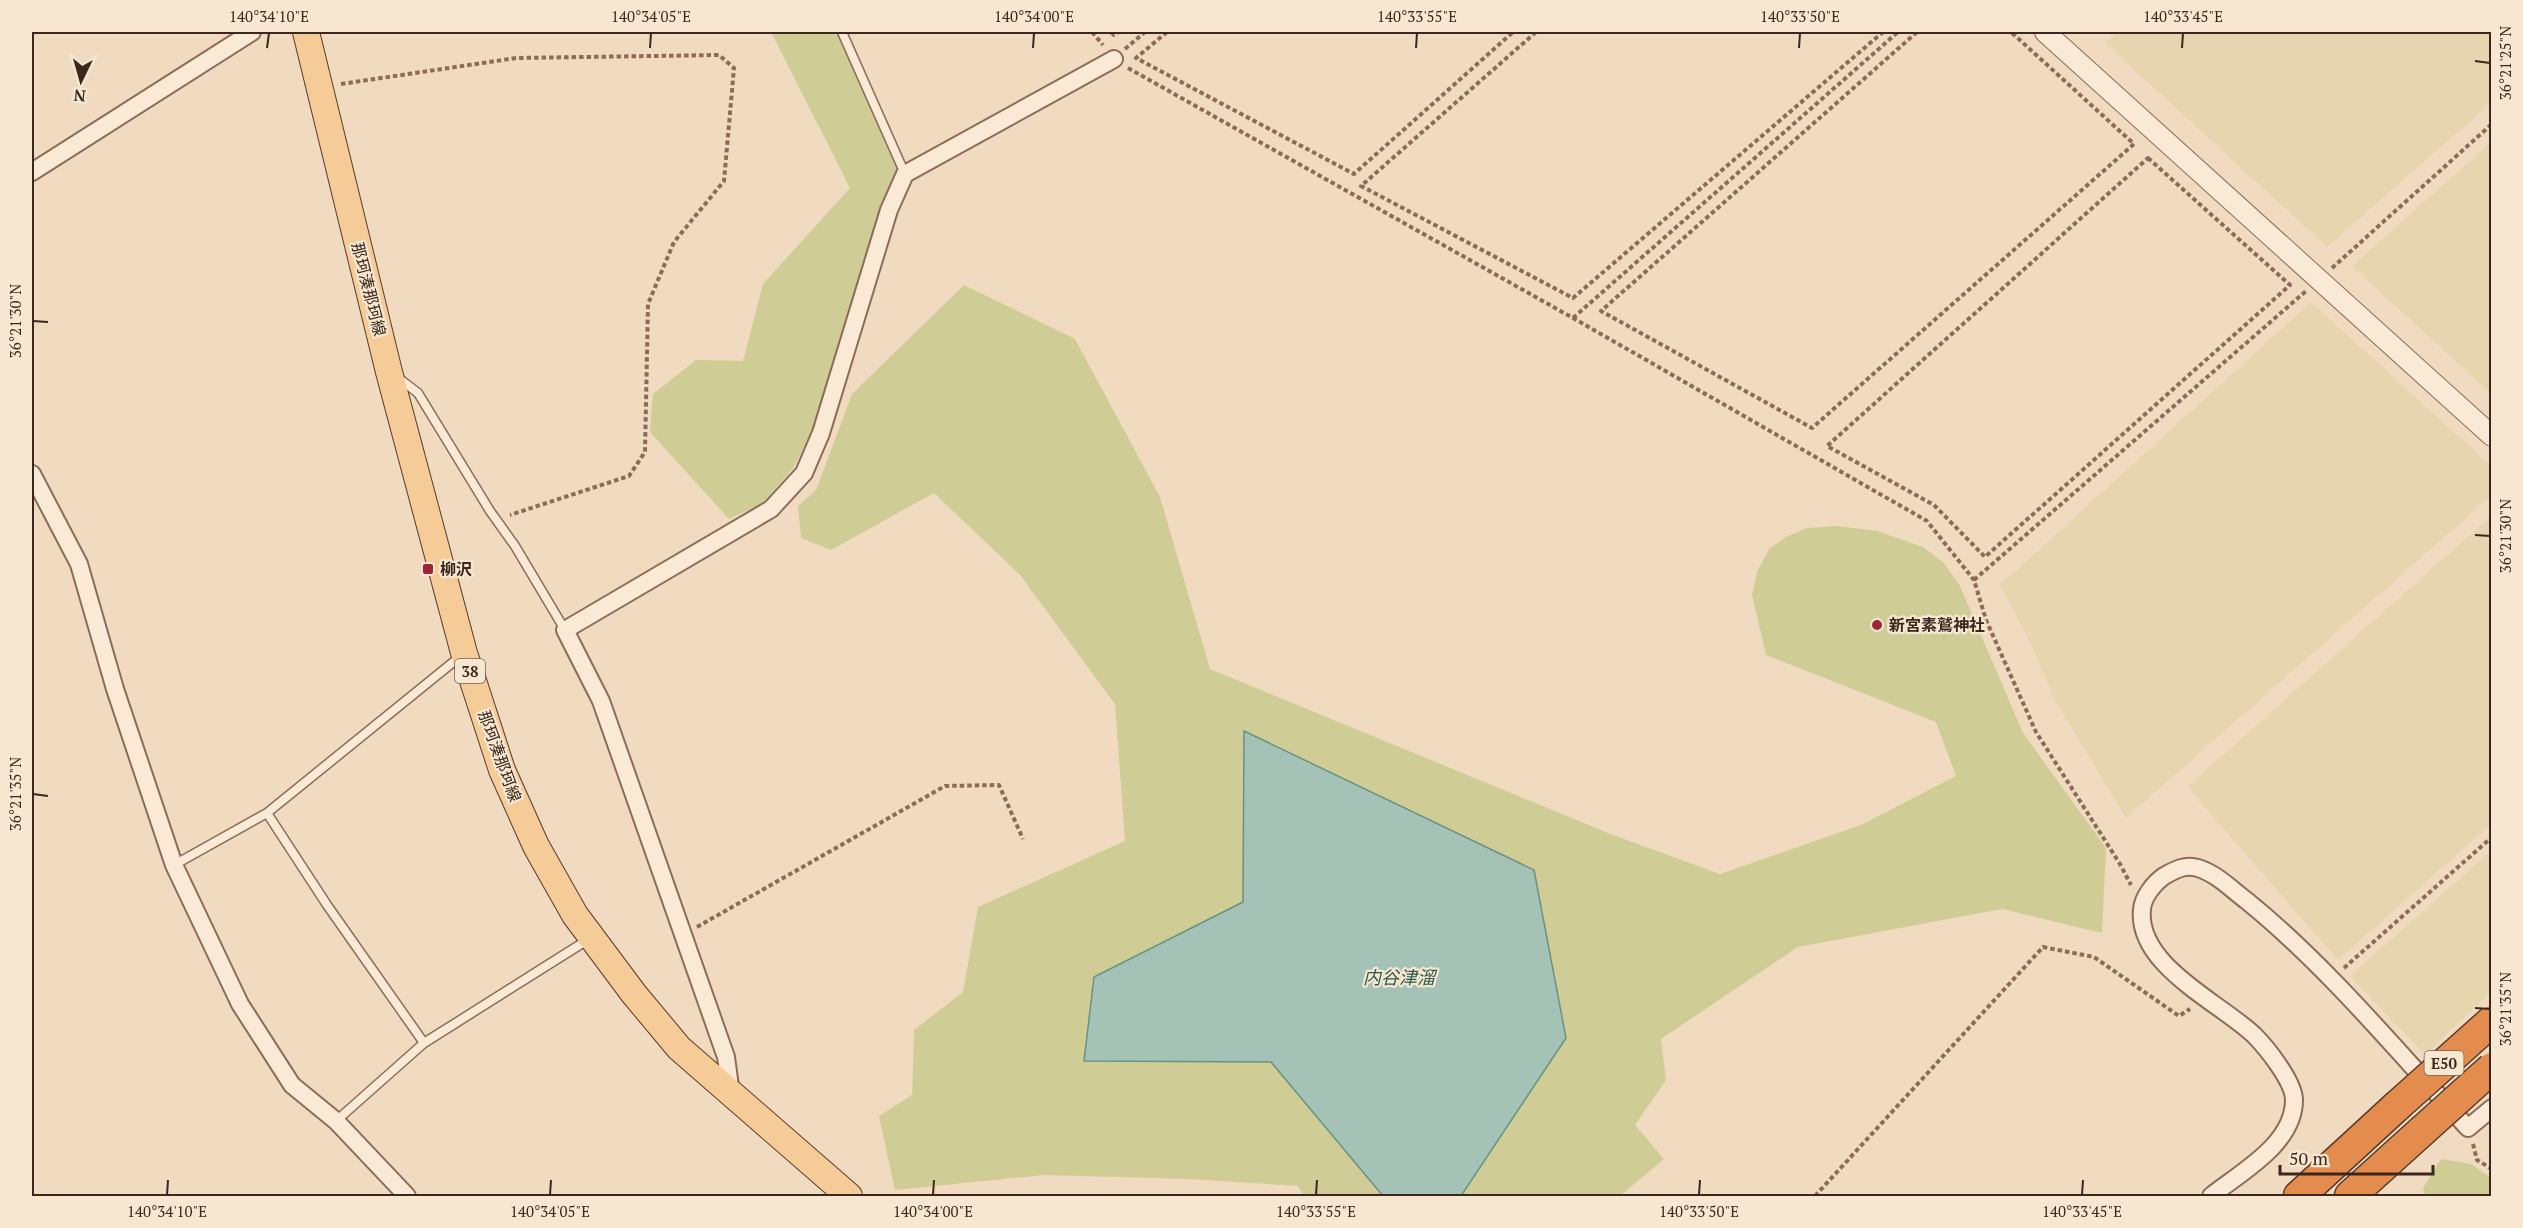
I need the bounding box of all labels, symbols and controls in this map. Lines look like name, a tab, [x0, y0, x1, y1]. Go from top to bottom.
text: 140°34'10"E	[229, 6, 309, 26]
text: 140°34'05"E	[611, 6, 691, 26]
text: 140°34'00"E	[994, 6, 1074, 26]
text: 140°33'55"E	[1377, 6, 1457, 26]
text: 140°33'50"E	[1760, 6, 1840, 26]
text: 140°33'45"E	[2143, 6, 2223, 26]
text: 36°21'25"N	[2495, 26, 2515, 100]
north arrow	[51, 51, 111, 111]
text: N	[73, 84, 87, 107]
street label: 那珂湊那珂線	[347, 240, 391, 338]
text: 36°21'30"N	[5, 284, 25, 358]
text: 36°21'30"N	[2495, 499, 2515, 573]
place label: 柳沢	[440, 558, 472, 580]
marker: 柳沢	[421, 562, 435, 576]
place label: 新宮素鷲神社	[1889, 614, 1985, 636]
marker: 新宮素鷲神社	[1870, 618, 1884, 632]
road number: 38	[455, 659, 485, 683]
street label: 那珂湊那珂線	[473, 707, 527, 805]
text: 36°21'35"N	[5, 757, 25, 831]
water label: 内谷津溜	[1363, 965, 1438, 989]
text: 36°21'35"N	[2495, 972, 2515, 1046]
road number: E50	[2424, 1051, 2464, 1075]
scale bar	[2280, 1138, 2433, 1176]
text: 50 m	[2289, 1146, 2329, 1170]
text: 140°34'10"E	[127, 1201, 207, 1221]
text: 140°34'05"E	[510, 1201, 590, 1221]
text: 140°34'00"E	[893, 1201, 973, 1221]
text: 140°33'55"E	[1276, 1201, 1356, 1221]
text: 140°33'50"E	[1659, 1201, 1739, 1221]
text: 140°33'45"E	[2042, 1201, 2122, 1221]

